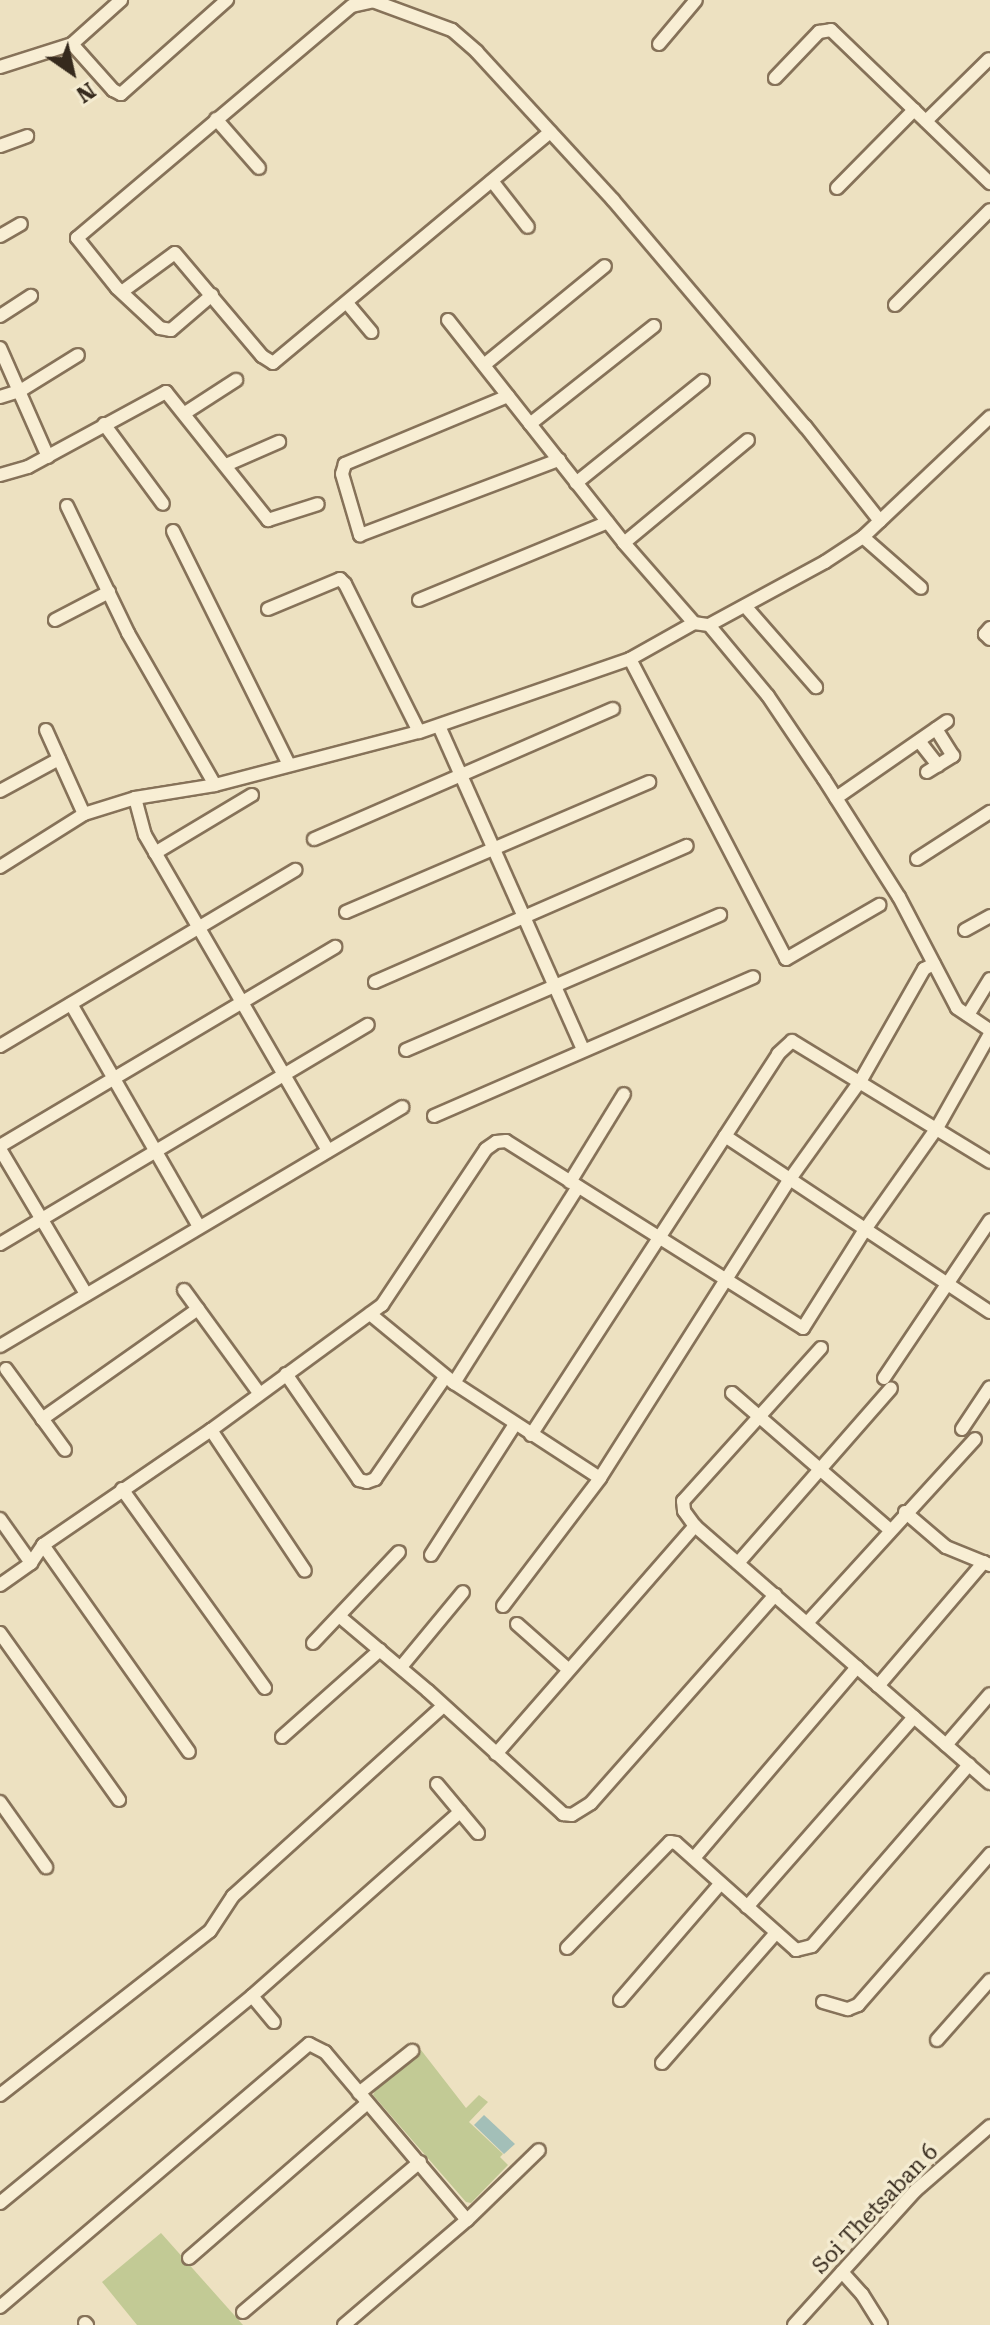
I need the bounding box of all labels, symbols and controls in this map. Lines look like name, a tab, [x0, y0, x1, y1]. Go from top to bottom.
north arrow	[32, 32, 112, 112]
text: N	[72, 77, 100, 107]
street label: Soi Thetsaban 6	[807, 2139, 943, 2279]

